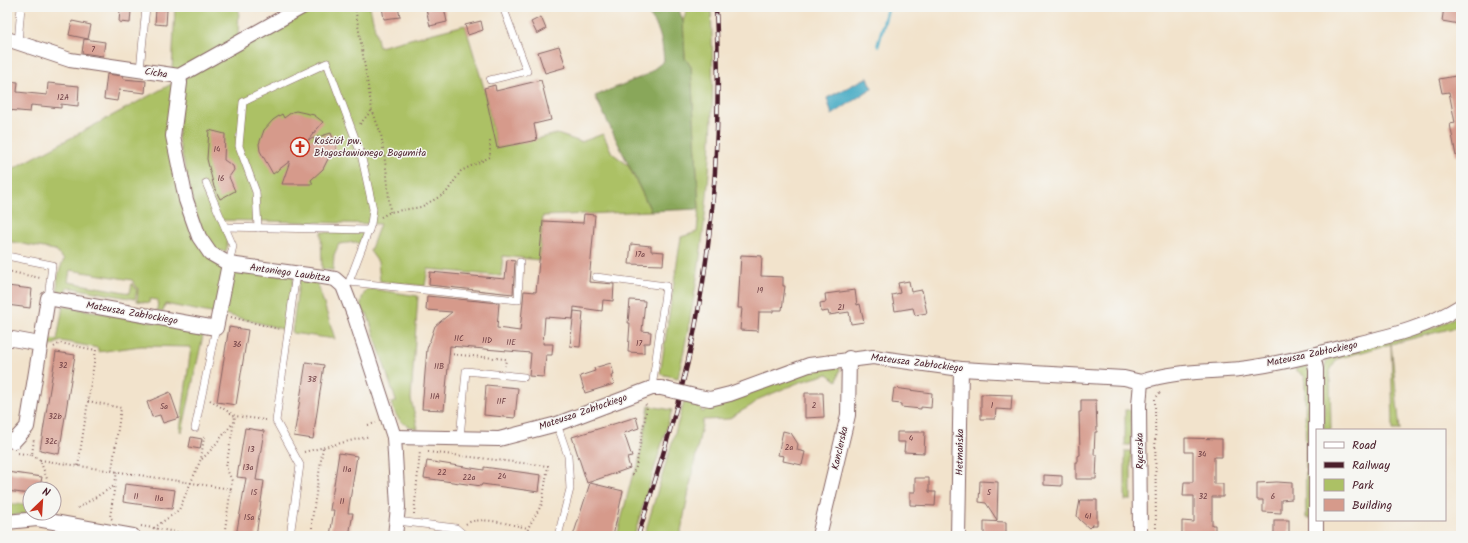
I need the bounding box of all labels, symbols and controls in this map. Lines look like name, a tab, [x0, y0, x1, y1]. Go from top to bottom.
house number: 7	[91, 43, 95, 56]
street label: Cicha	[143, 63, 169, 83]
house number: 12A	[57, 91, 69, 104]
place label: Kościół pw. Błogosławionego Bogumiła	[314, 133, 427, 161]
church icon: Kościół pw. Błogosławionego Bogumiła	[289, 136, 311, 158]
house number: 14	[214, 143, 221, 156]
house number: 16	[218, 172, 224, 185]
house number: 17a	[635, 248, 645, 261]
street label: Antoniego Laubitza	[249, 259, 331, 287]
house number: 19	[757, 284, 763, 297]
street label: Mateusza Zabłockiego	[85, 297, 179, 329]
house number: 21	[837, 301, 845, 314]
house number: 11C	[454, 332, 464, 345]
house number: 11D	[482, 334, 492, 347]
house number: 11E	[506, 336, 516, 349]
street label: Mateusza Zabłockiego	[1265, 336, 1359, 371]
house number: 17	[636, 337, 642, 350]
house number: 36	[232, 338, 242, 351]
street label: Mateusza Zabłockiego	[870, 349, 964, 377]
house number: 32	[58, 359, 68, 372]
house number: 11B	[434, 360, 444, 373]
house number: 38	[307, 373, 317, 386]
street label: Mateusza Zabłockiego	[537, 389, 630, 435]
house number: 11A	[430, 390, 440, 403]
house number: 11F	[496, 395, 506, 408]
house number: 2	[812, 399, 817, 412]
house number: 1	[991, 399, 994, 412]
house number: 5a	[160, 400, 168, 413]
house number: 32b	[48, 410, 63, 423]
street label: Kanclerska	[827, 424, 853, 471]
street label: Hetmańska	[952, 428, 968, 475]
legend	[1316, 429, 1446, 521]
house number: 4	[909, 432, 914, 445]
street label: Rycerska	[1132, 432, 1148, 469]
house number: 32c	[45, 435, 58, 448]
text: Road	[1352, 436, 1377, 455]
house number: 2a	[785, 441, 793, 454]
house number: 13	[247, 443, 255, 456]
house number: 34	[1198, 448, 1207, 461]
text: Railway	[1352, 456, 1390, 475]
house number: 13a	[243, 461, 254, 474]
house number: 11a	[343, 463, 352, 476]
house number: 22	[437, 466, 447, 479]
house number: 24	[497, 470, 507, 483]
house number: 22a	[462, 471, 476, 484]
text: Park	[1352, 476, 1374, 495]
north arrow	[22, 481, 62, 521]
text: N	[39, 483, 53, 502]
house number: 15	[251, 486, 258, 499]
house number: 5	[987, 486, 992, 499]
house number: 11	[133, 490, 139, 503]
house number: 32	[1198, 490, 1208, 503]
house number: 6	[1271, 490, 1275, 503]
house number: 11a	[155, 492, 164, 505]
house number: 11	[339, 495, 345, 508]
text: Building	[1352, 496, 1392, 515]
house number: 41	[1085, 510, 1092, 523]
house number: 15a	[244, 511, 255, 524]

